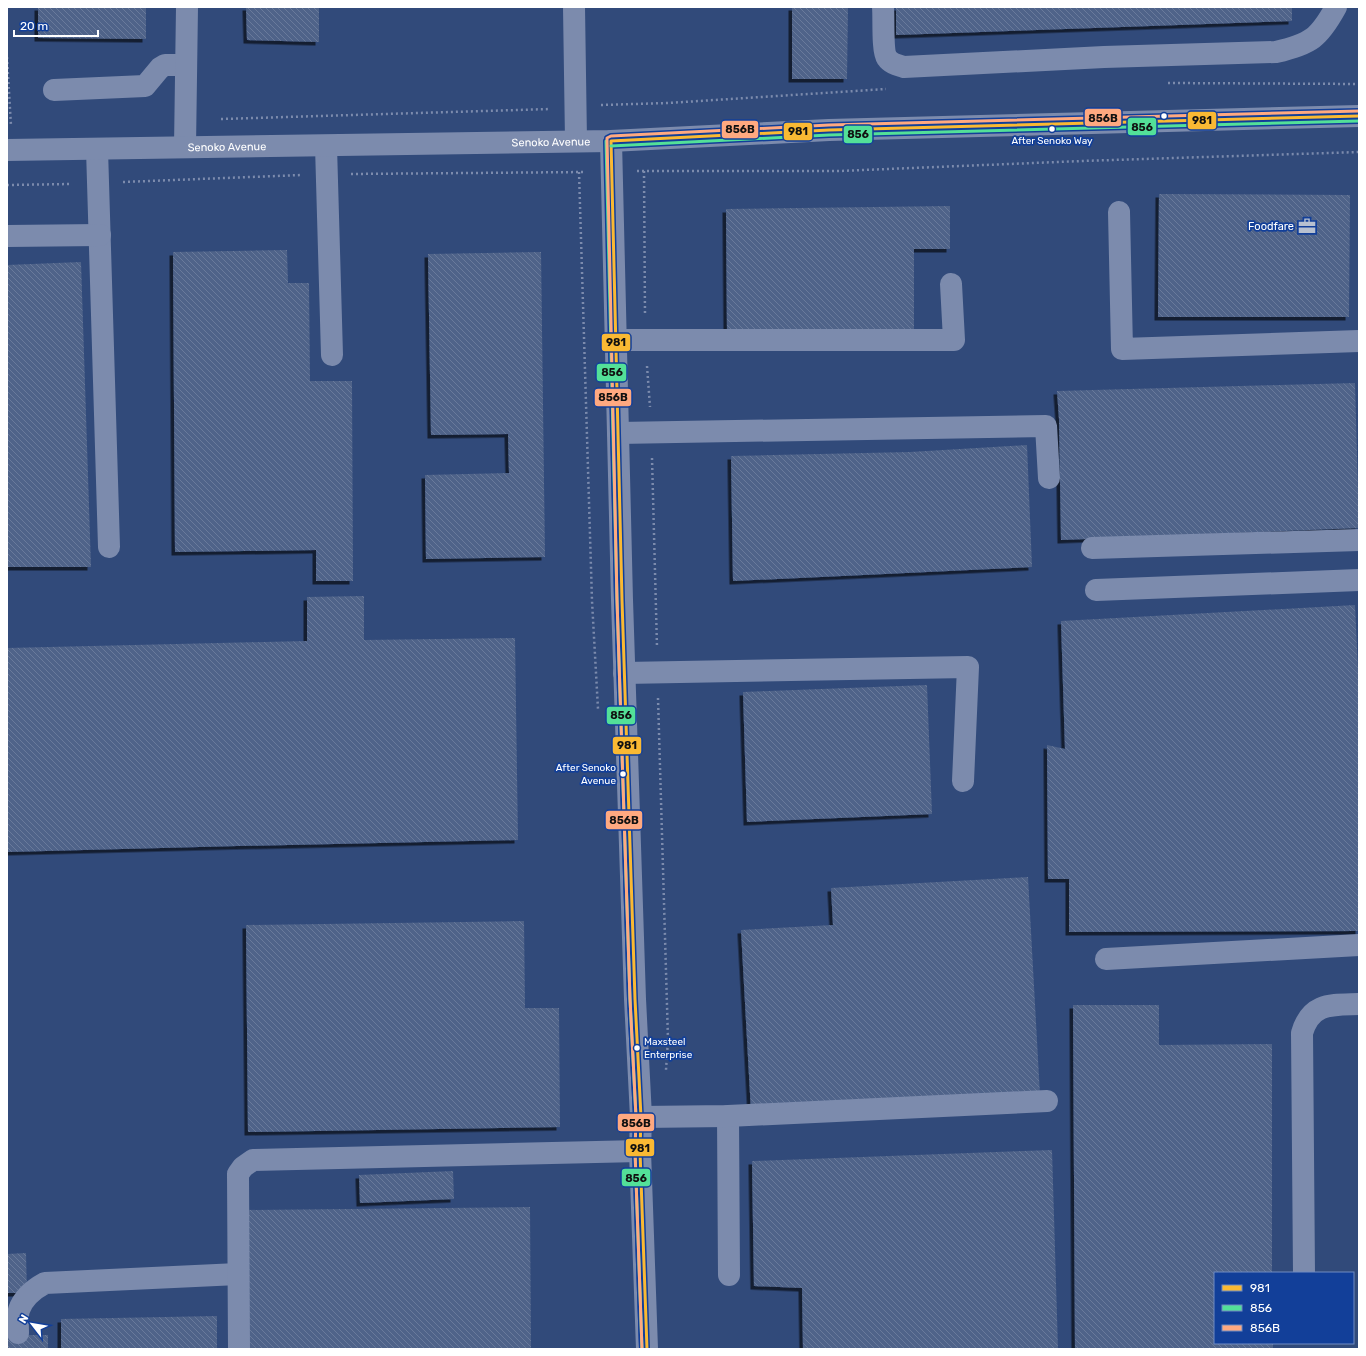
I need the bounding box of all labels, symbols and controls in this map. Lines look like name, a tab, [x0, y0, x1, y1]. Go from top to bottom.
scale bar	[14, 12, 98, 38]
text: 20 m	[20, 19, 48, 33]
line badge: 856B	[1084, 108, 1122, 127]
unlabelled marker	[1159, 111, 1169, 121]
line badge: 981	[1187, 111, 1217, 130]
text: 856B	[1088, 112, 1118, 125]
text: 981	[1192, 114, 1212, 127]
line badge: 856	[1127, 117, 1157, 136]
line badge: 856B	[721, 120, 759, 139]
text: 856	[1131, 121, 1153, 134]
line badge: 981	[783, 122, 813, 141]
text: 856B	[725, 123, 755, 136]
marker: After Senoko Way	[1047, 124, 1057, 134]
text: 981	[788, 125, 808, 138]
line badge: 856	[843, 125, 873, 144]
text: 856	[847, 128, 869, 141]
street label: Senoko Avenue	[511, 135, 590, 149]
place label: After Senoko Way	[1011, 135, 1093, 147]
street label: Senoko Avenue	[188, 140, 266, 154]
office icon: Foodfare	[1297, 216, 1317, 236]
place label: Foodfare	[1248, 220, 1294, 233]
line badge: 981	[601, 333, 631, 352]
text: 981	[606, 336, 626, 349]
line badge: 856	[596, 363, 627, 382]
text: 856	[601, 366, 623, 379]
line badge: 856B	[594, 388, 632, 407]
text: 856B	[598, 391, 628, 404]
line badge: 856	[606, 706, 636, 725]
text: 856	[610, 709, 632, 722]
line badge: 981	[612, 736, 642, 755]
text: 981	[617, 739, 637, 752]
place label: After Senoko Avenue	[556, 762, 616, 787]
marker: After Senoko Avenue	[618, 769, 628, 779]
line badge: 856B	[605, 810, 643, 830]
text: 856B	[609, 814, 639, 827]
place label: Maxsteel Enterprise	[644, 1036, 693, 1061]
marker: Maxsteel Enterprise	[632, 1043, 642, 1053]
line badge: 856B	[617, 1113, 655, 1132]
text: 856B	[621, 1117, 651, 1130]
line badge: 981	[625, 1138, 655, 1157]
text: 981	[630, 1142, 650, 1155]
line badge: 856	[621, 1168, 651, 1187]
text: 856	[625, 1172, 647, 1185]
legend	[1214, 1272, 1354, 1344]
text: 981	[1250, 1281, 1270, 1295]
text: 856	[1250, 1301, 1272, 1315]
north arrow	[12, 1304, 52, 1344]
text: N	[16, 1312, 32, 1326]
text: 856B	[1250, 1321, 1280, 1335]

